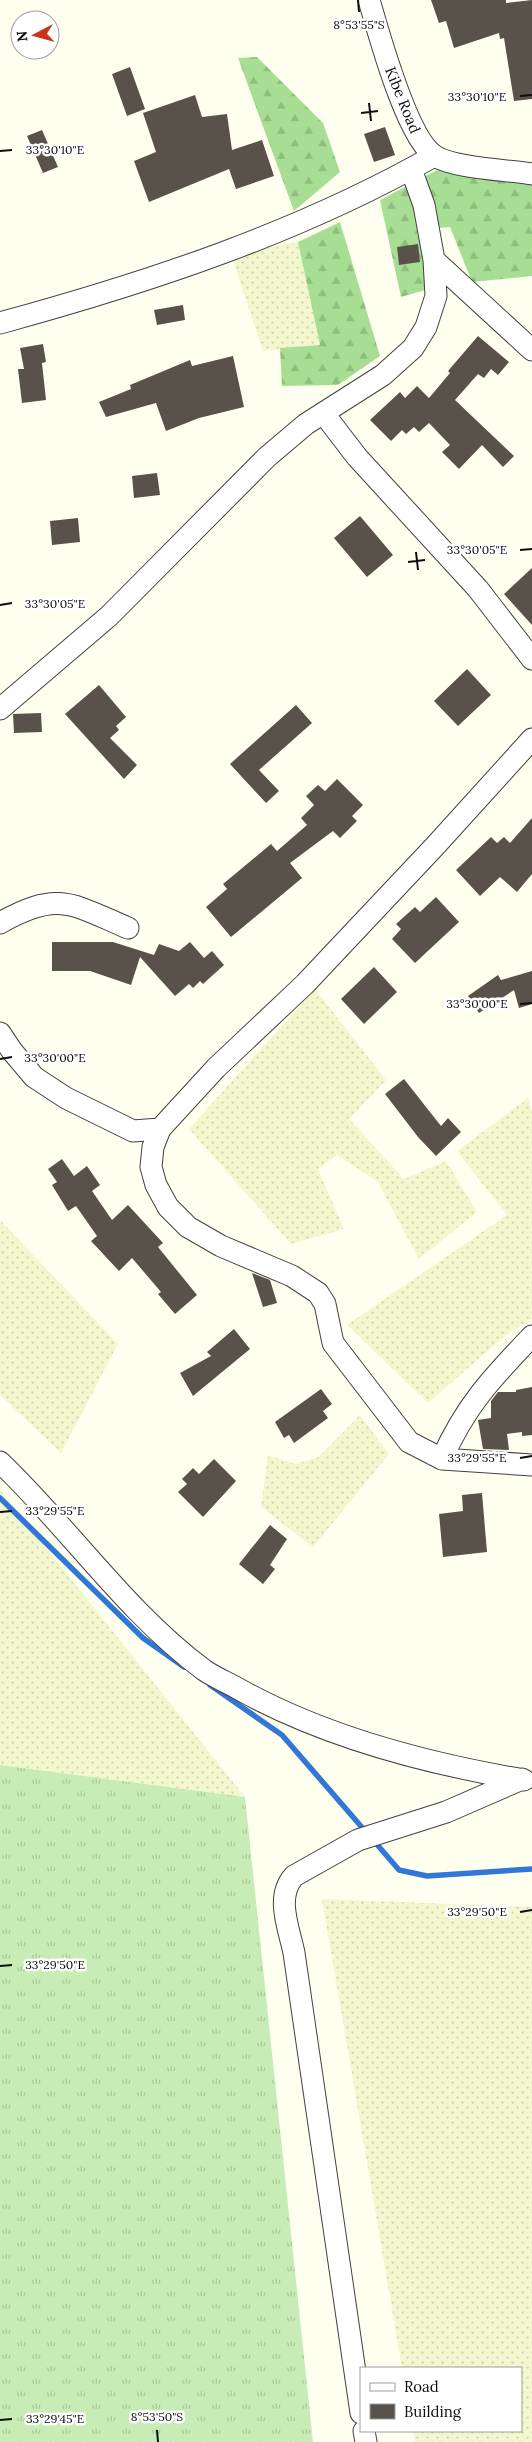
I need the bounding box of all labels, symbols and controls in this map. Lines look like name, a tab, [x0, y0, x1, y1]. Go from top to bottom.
north arrow	[10, 10, 60, 60]
text: 8°53'55"S	[333, 17, 385, 32]
text: N	[13, 30, 32, 43]
street label: Kibe Road	[381, 64, 425, 136]
text: 33°30'10"E	[448, 89, 506, 104]
text: 33°30'10"E	[26, 142, 84, 157]
text: 33°30'05"E	[447, 542, 507, 557]
text: 33°30'05"E	[25, 596, 85, 611]
text: 33°30'00"E	[446, 996, 508, 1011]
text: 33°30'00"E	[24, 1050, 86, 1065]
text: 33°29'55"E	[448, 1450, 506, 1465]
text: 33°29'55"E	[26, 1503, 84, 1518]
text: 33°29'50"E	[447, 1904, 507, 1919]
text: 33°29'50"E	[25, 1957, 85, 1972]
legend	[360, 2367, 522, 2432]
text: Road	[404, 2377, 439, 2396]
text: Building	[404, 2402, 462, 2421]
text: 8°53'50"S	[131, 2409, 183, 2424]
text: 33°29'45"E	[26, 2411, 84, 2426]

